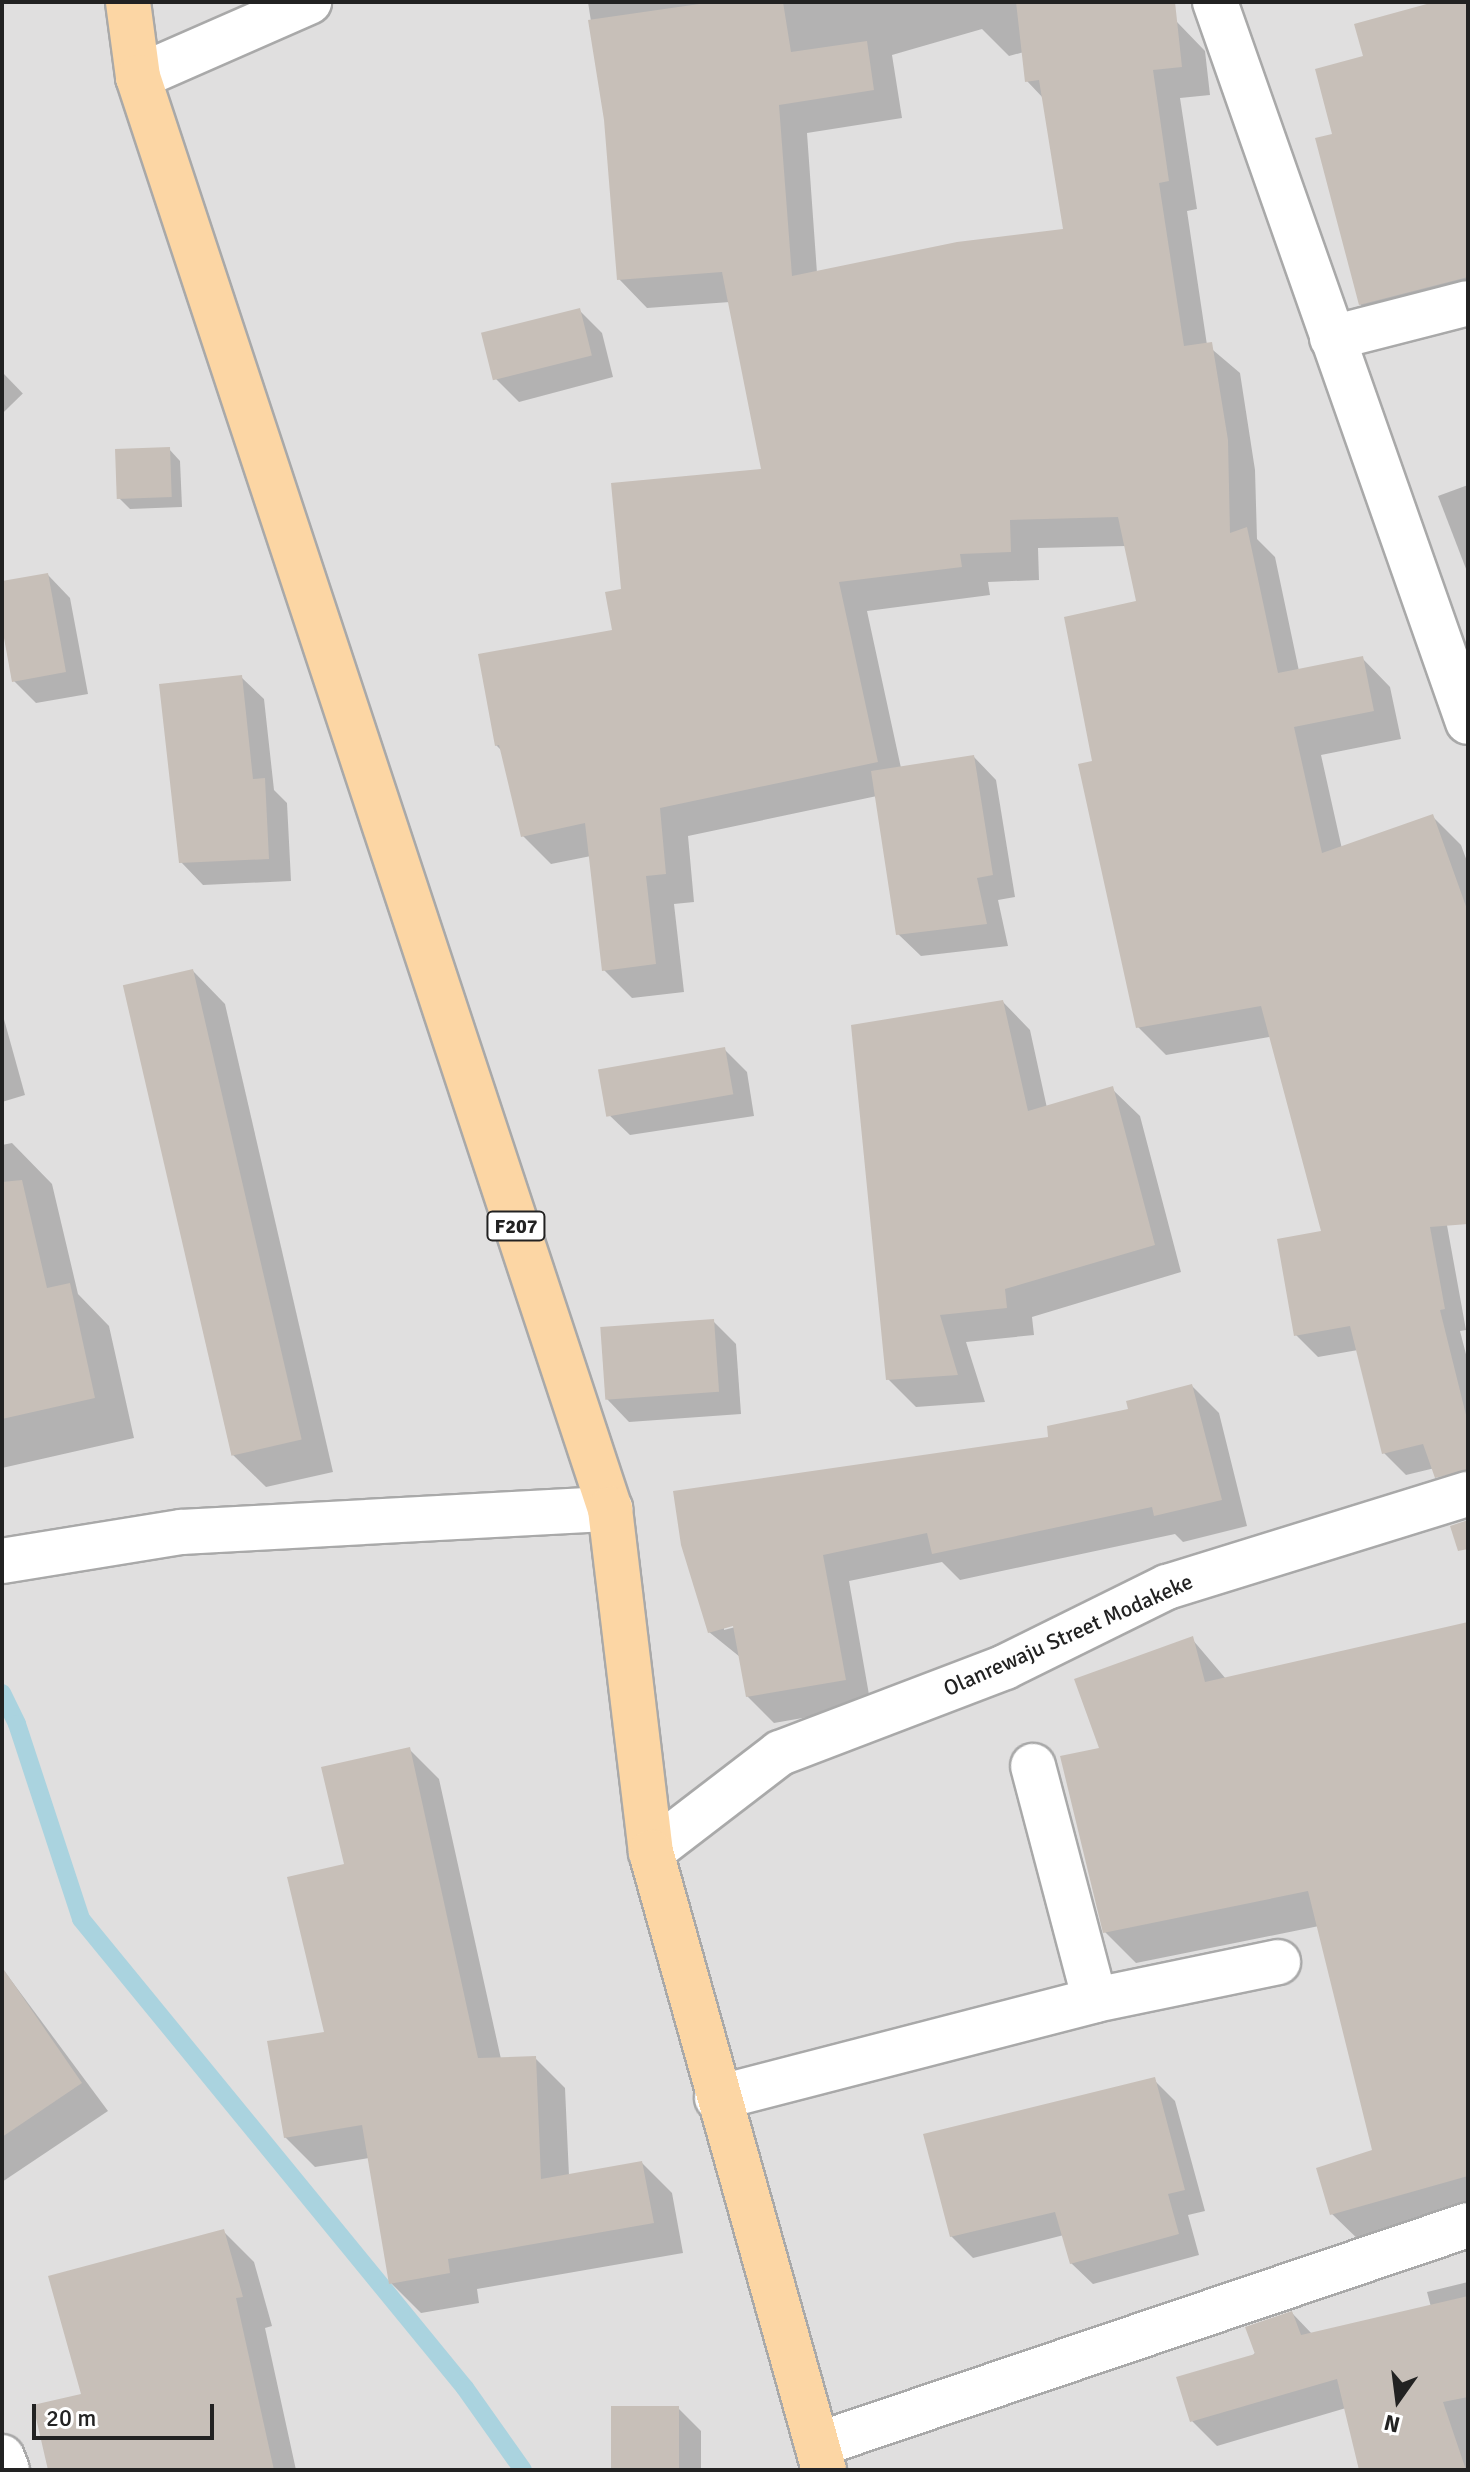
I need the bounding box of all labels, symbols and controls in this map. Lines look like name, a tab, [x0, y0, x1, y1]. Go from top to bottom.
road number: F207	[486, 1210, 546, 1242]
street label: Olanrewaju Street Modakeke	[939, 1568, 1197, 1702]
north arrow	[1358, 2360, 1438, 2440]
scale bar	[36, 2388, 218, 2438]
text: 20 m	[46, 2403, 96, 2433]
text: N	[1381, 2409, 1403, 2439]

